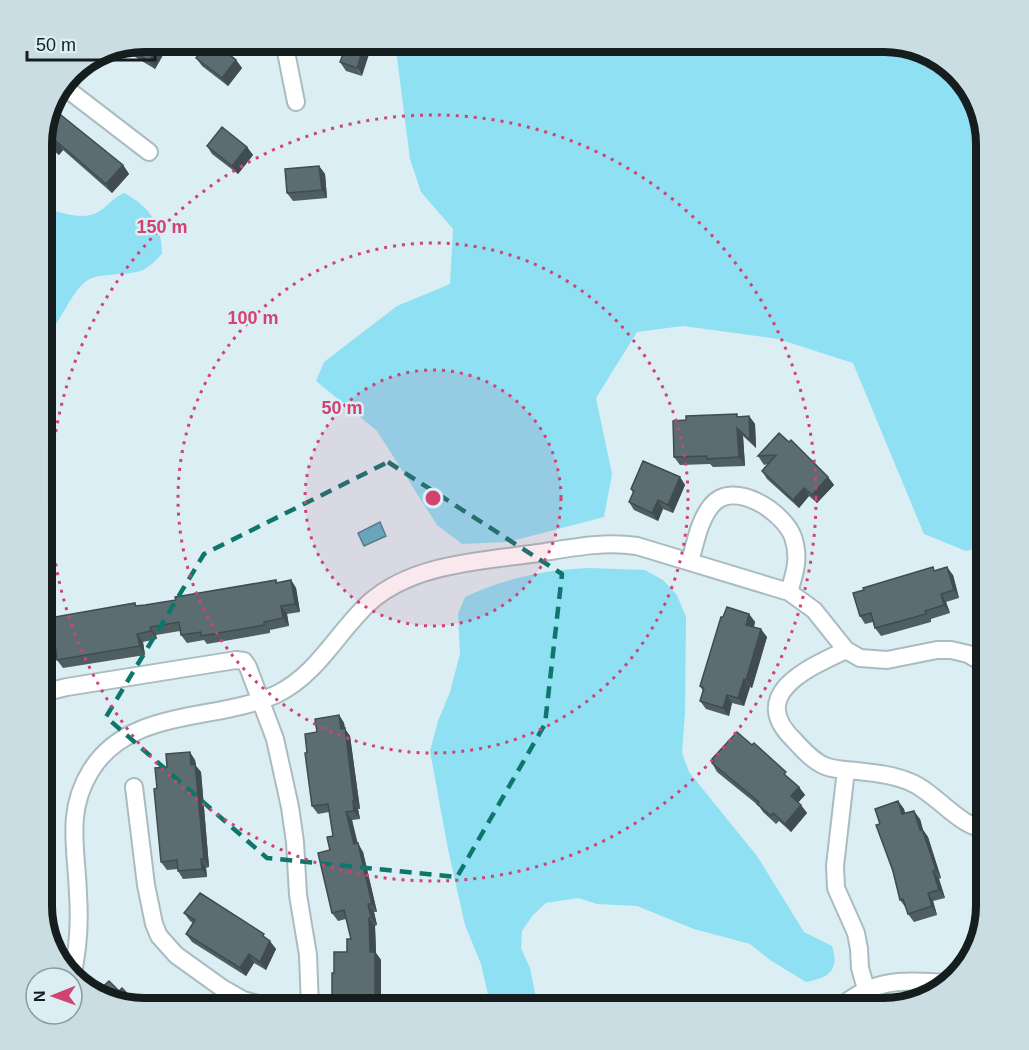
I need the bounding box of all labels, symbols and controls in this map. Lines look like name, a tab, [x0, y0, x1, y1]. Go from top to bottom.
scale bar	[27, 24, 154, 62]
text: 50 m	[36, 35, 76, 55]
text: 150 m	[136, 217, 188, 237]
text: 100 m	[227, 308, 279, 328]
text: 50 m	[321, 398, 363, 418]
centre of rings	[423, 488, 443, 508]
north arrow	[24, 966, 84, 1026]
text: N	[31, 990, 48, 1002]

